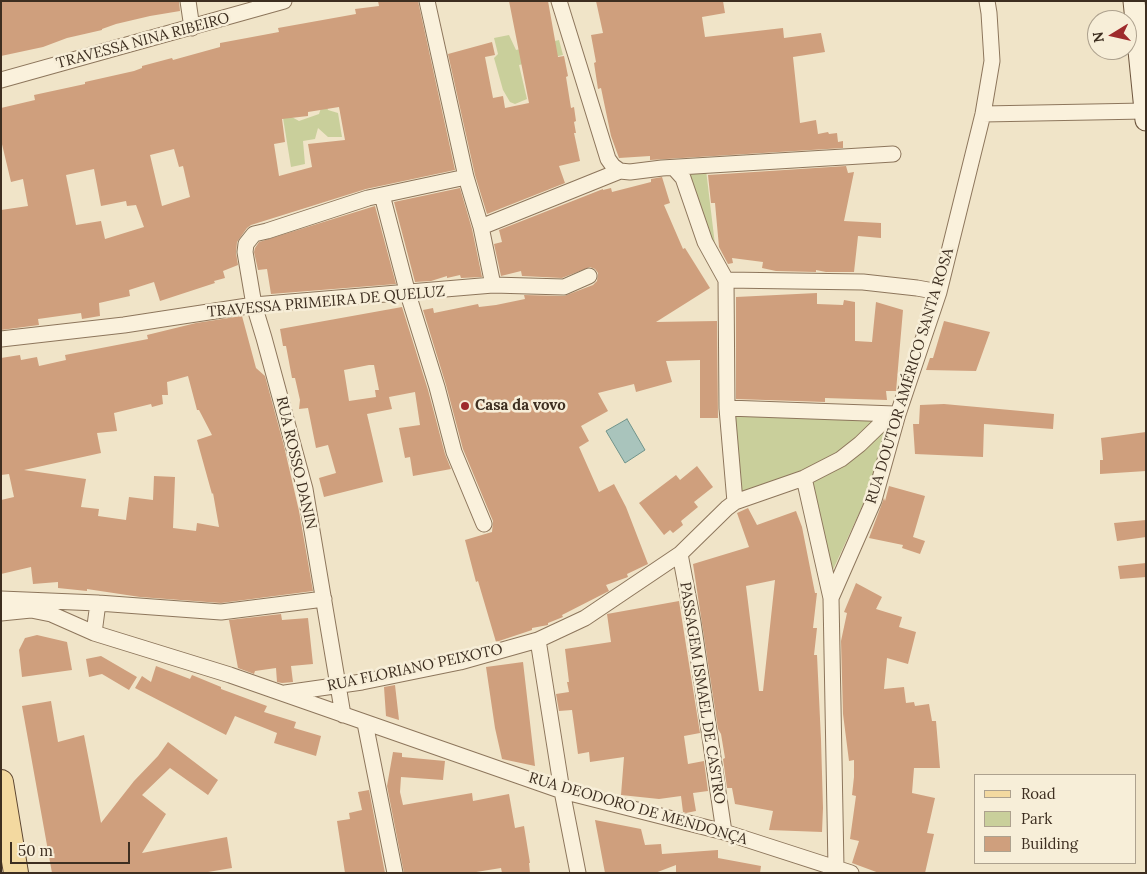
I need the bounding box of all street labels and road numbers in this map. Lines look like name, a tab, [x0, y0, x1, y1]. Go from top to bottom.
street label: TRAVESSA NINA RIBEIRO	[54, 9, 232, 73]
street label: RUA DOUTOR AMÉRICO SANTA ROSA	[862, 246, 958, 506]
street label: TRAVESSA PRIMEIRA DE QUELUZ	[206, 283, 446, 321]
street label: RUA ROSSO DANIN	[272, 395, 320, 531]
street label: PASSAGEM ISMAEL DE CASTRO	[676, 581, 728, 805]
street label: RUA FLORIANO PEIXOTO	[326, 641, 504, 695]
street label: RUA DEODORO DE MENDONÇA	[527, 769, 749, 849]

